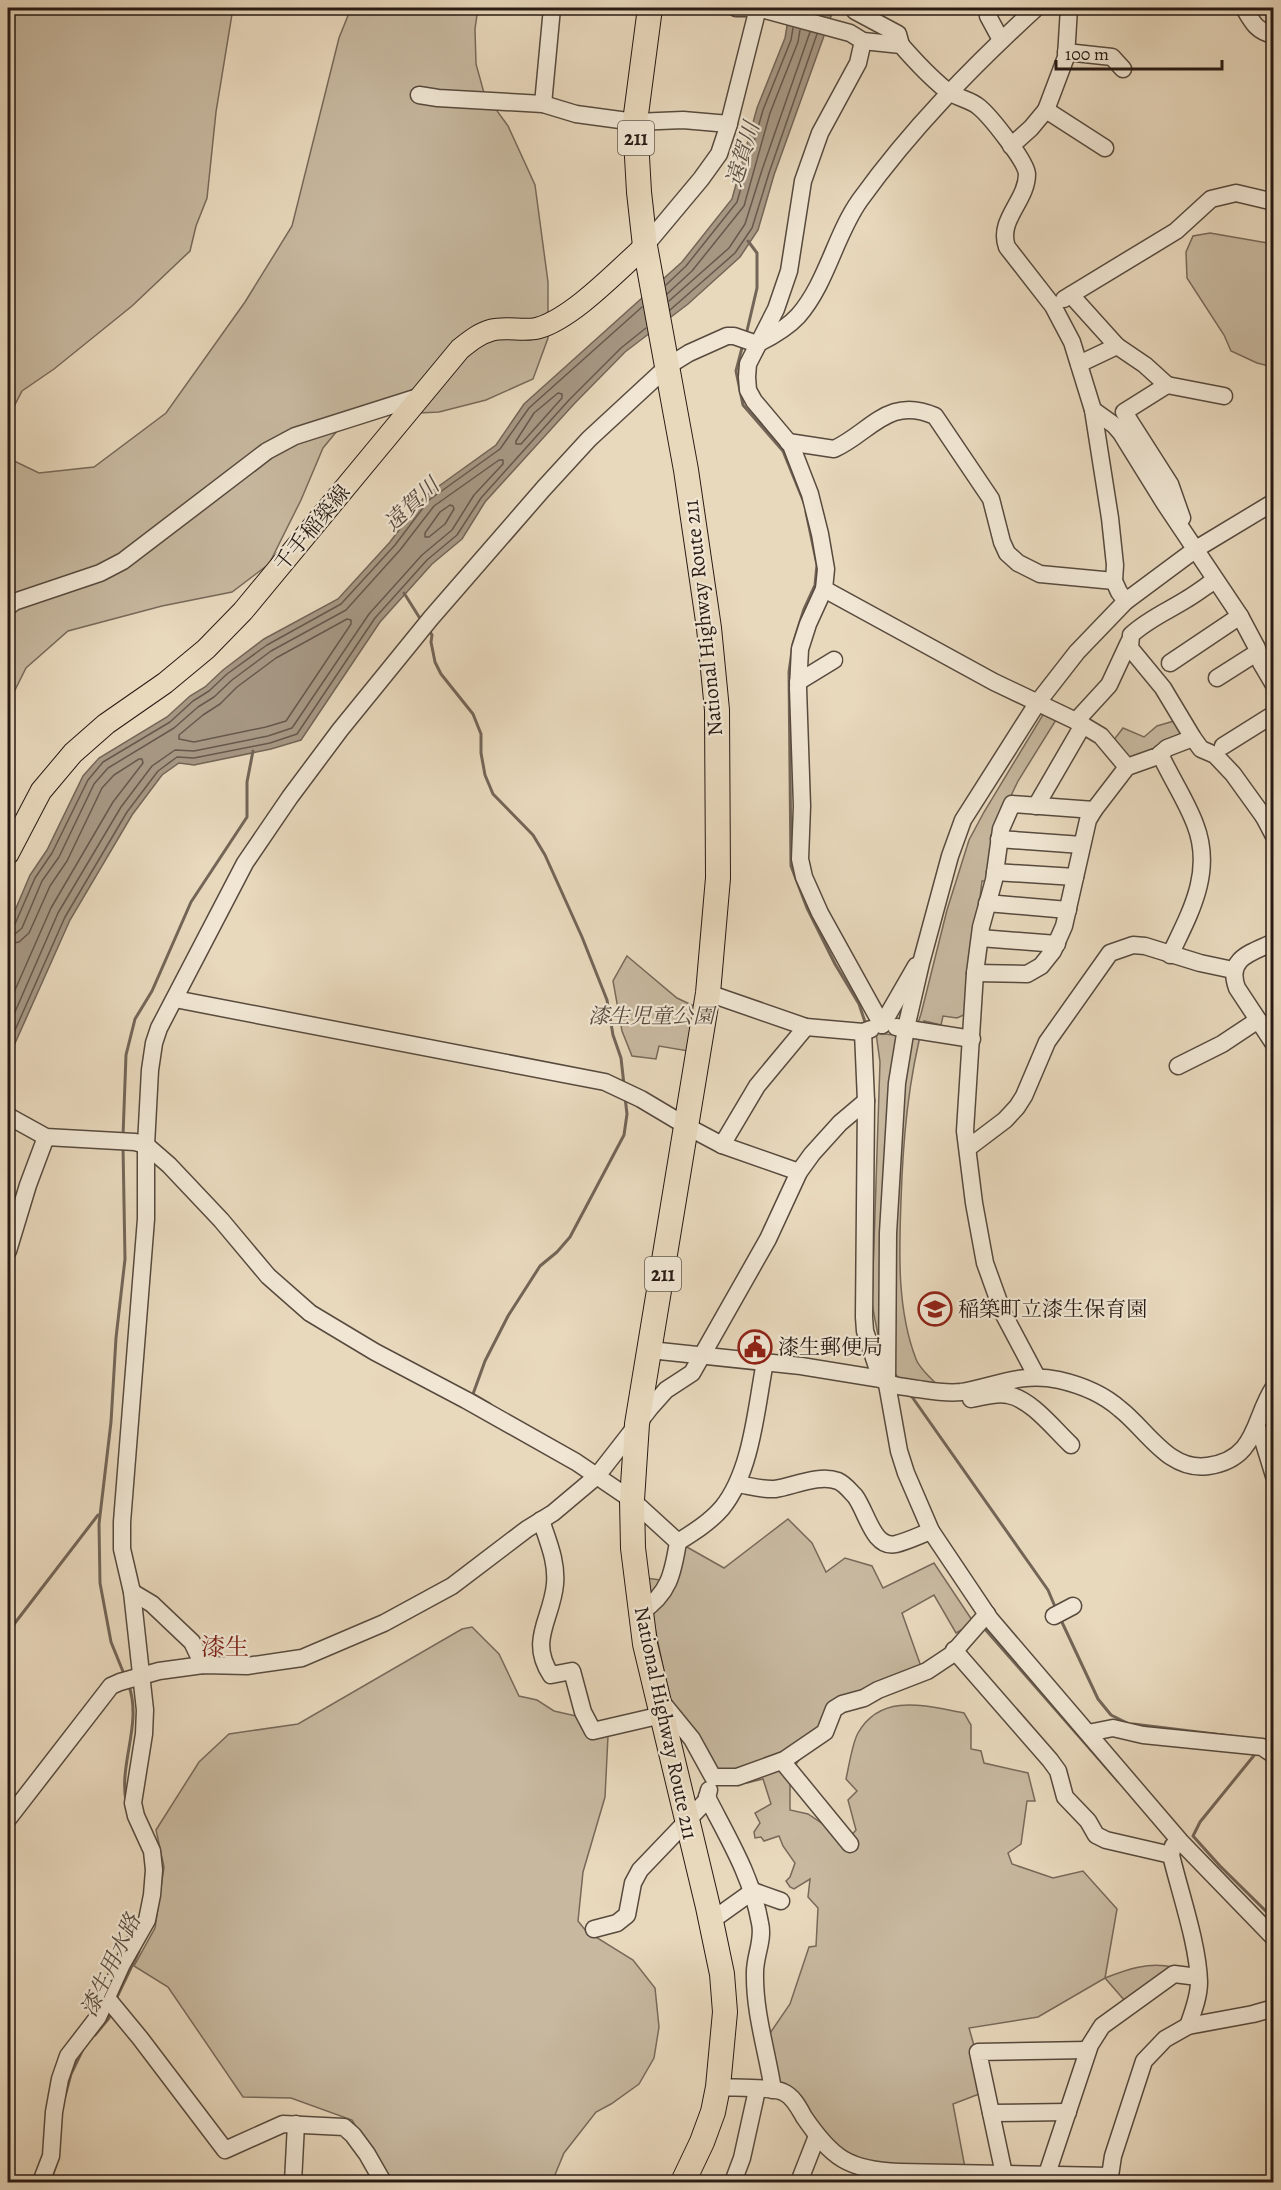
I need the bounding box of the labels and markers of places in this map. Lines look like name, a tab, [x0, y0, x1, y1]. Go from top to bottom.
school or university icon: 稲築町立漆生保育園	[917, 1291, 953, 1327]
place label: 稲築町立漆生保育園	[958, 1295, 1147, 1323]
public building icon: 漆生郵便局	[737, 1329, 773, 1365]
place label: 漆生郵便局	[778, 1333, 883, 1361]

